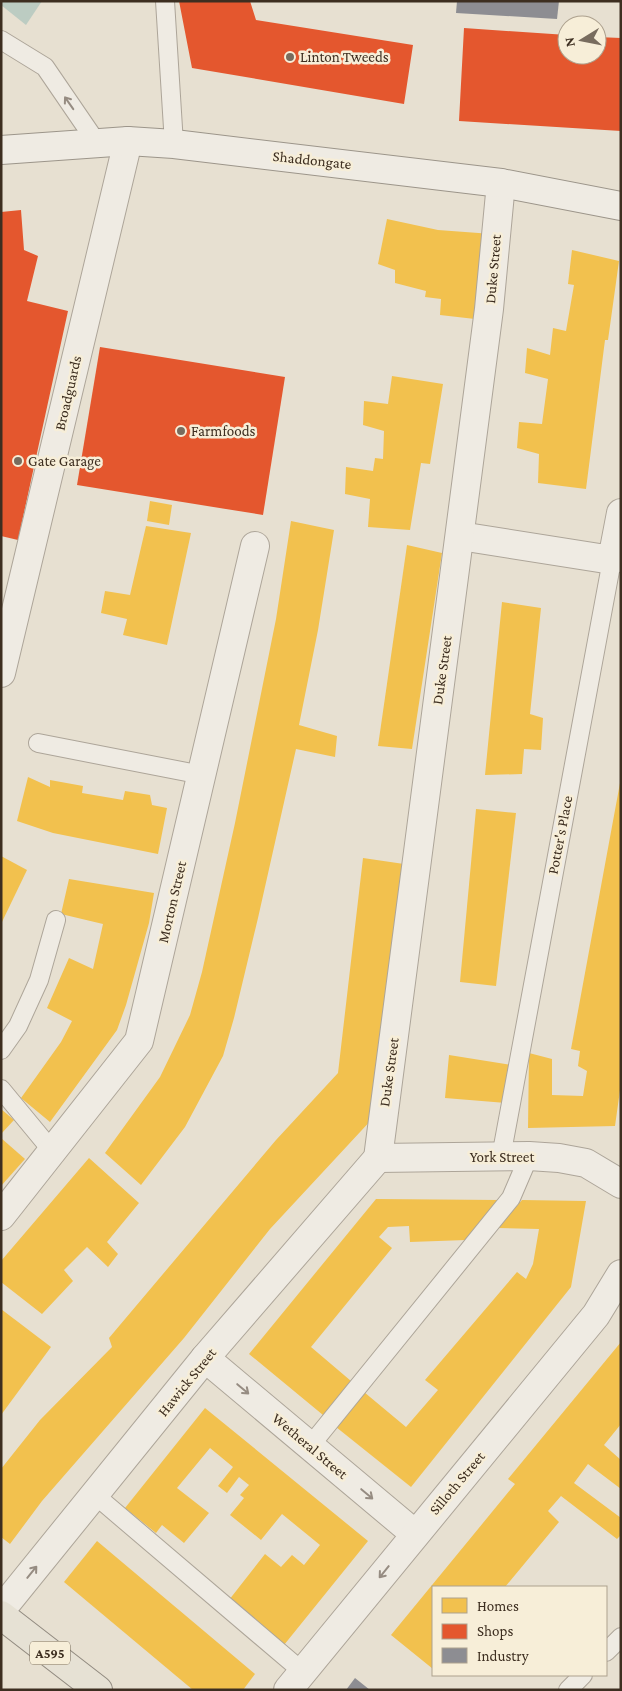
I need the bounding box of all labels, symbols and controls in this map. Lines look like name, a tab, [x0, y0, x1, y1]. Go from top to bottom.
north arrow	[557, 15, 607, 65]
text: N	[560, 36, 578, 48]
place label: Linton Tweeds	[300, 49, 389, 65]
marker: Linton Tweeds	[284, 51, 296, 63]
one-way arrow	[64, 96, 74, 110]
street label: Shaddongate	[272, 148, 352, 173]
street label: Duke Street	[482, 233, 504, 304]
street label: Broadguards	[52, 354, 85, 432]
place label: Farmfoods	[191, 423, 256, 439]
marker: Farmfoods	[175, 425, 187, 437]
place label: Gate Garage	[28, 453, 101, 470]
marker: Gate Garage	[12, 455, 24, 467]
street label: Duke Street	[429, 633, 455, 706]
street label: Potter's Place	[545, 794, 576, 876]
street label: Morton Street	[155, 858, 189, 945]
street label: Duke Street	[376, 1035, 402, 1108]
street label: York Street	[470, 1149, 535, 1165]
street label: Hawick Street	[155, 1344, 220, 1419]
one-way arrow	[236, 1384, 249, 1395]
street label: Wetheral Street	[269, 1410, 352, 1483]
street label: Silloth Street	[426, 1447, 489, 1518]
one-way arrow	[360, 1488, 373, 1499]
one-way arrow	[379, 1565, 390, 1578]
one-way arrow	[26, 1566, 37, 1579]
legend	[432, 1586, 607, 1676]
text: Homes	[477, 1598, 519, 1614]
text: Shops	[477, 1623, 513, 1640]
road number: A595	[30, 1642, 70, 1665]
text: Industry	[477, 1648, 529, 1665]

